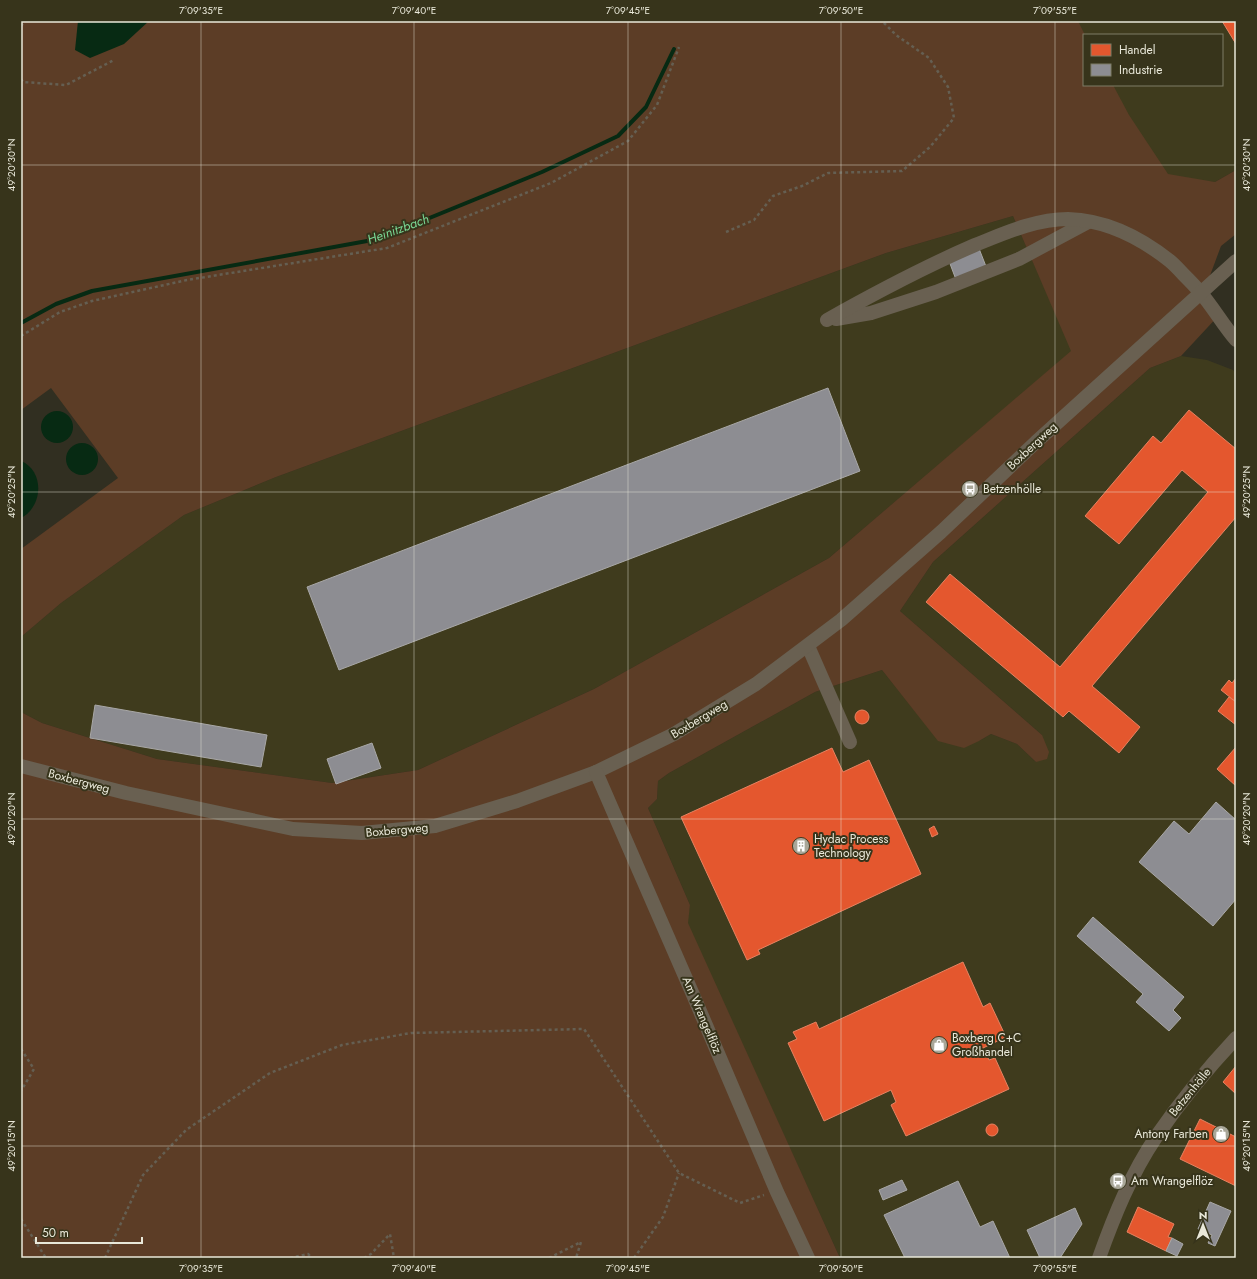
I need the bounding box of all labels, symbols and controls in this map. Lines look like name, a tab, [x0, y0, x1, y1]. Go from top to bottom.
text: 7°09'35"E	[179, 3, 223, 18]
text: 7°09'40"E	[392, 3, 436, 18]
text: 7°09'45"E	[606, 3, 650, 18]
text: 7°09'50"E	[819, 3, 863, 18]
text: 7°09'55"E	[1033, 3, 1077, 18]
legend	[1083, 34, 1223, 86]
text: Handel	[1119, 41, 1155, 59]
text: Industrie	[1119, 61, 1163, 79]
text: 49°20'30"N	[4, 139, 19, 191]
text: 49°20'30"N	[1239, 139, 1254, 191]
water label: Heinitzbach	[364, 209, 432, 249]
street label: Boxbergweg	[1003, 418, 1061, 474]
text: 49°20'25"N	[4, 466, 19, 518]
text: 49°20'25"N	[1239, 466, 1254, 518]
bus stop icon: Betzenhölle	[960, 479, 980, 499]
place label: Betzenhölle	[983, 480, 1041, 498]
street label: Boxbergweg	[667, 695, 731, 743]
street label: Boxbergweg	[46, 764, 112, 798]
text: 49°20'20"N	[4, 793, 19, 846]
text: 49°20'20"N	[1239, 793, 1254, 846]
street label: Boxbergweg	[365, 818, 429, 842]
place label: Hydac Process Technology	[814, 830, 888, 862]
building icon: Hydac Process Technology	[791, 836, 811, 856]
street label: Am Wrangelflöz	[678, 974, 726, 1057]
place label: Boxberg C+C Großhandel	[952, 1029, 1021, 1061]
shop icon: Boxberg C+C Großhandel	[929, 1035, 949, 1055]
street label: Betzenhölle	[1165, 1064, 1215, 1120]
text: 49°20'15"N	[4, 1120, 19, 1172]
text: 49°20'15"N	[1239, 1120, 1254, 1172]
shop icon: Antony Farben	[1211, 1124, 1231, 1144]
place label: Antony Farben	[1134, 1125, 1208, 1143]
bus stop icon: Am Wrangelflöz	[1108, 1171, 1128, 1191]
place label: Am Wrangelflöz	[1131, 1172, 1213, 1190]
north arrow	[1183, 1205, 1223, 1245]
text: N	[1199, 1207, 1207, 1223]
scale bar	[36, 1219, 142, 1245]
text: 50 m	[42, 1224, 69, 1242]
text: 7°09'35"E	[179, 1261, 223, 1276]
text: 7°09'40"E	[392, 1261, 436, 1276]
text: 7°09'45"E	[606, 1261, 650, 1276]
text: 7°09'50"E	[819, 1261, 863, 1276]
text: 7°09'55"E	[1033, 1261, 1077, 1276]

